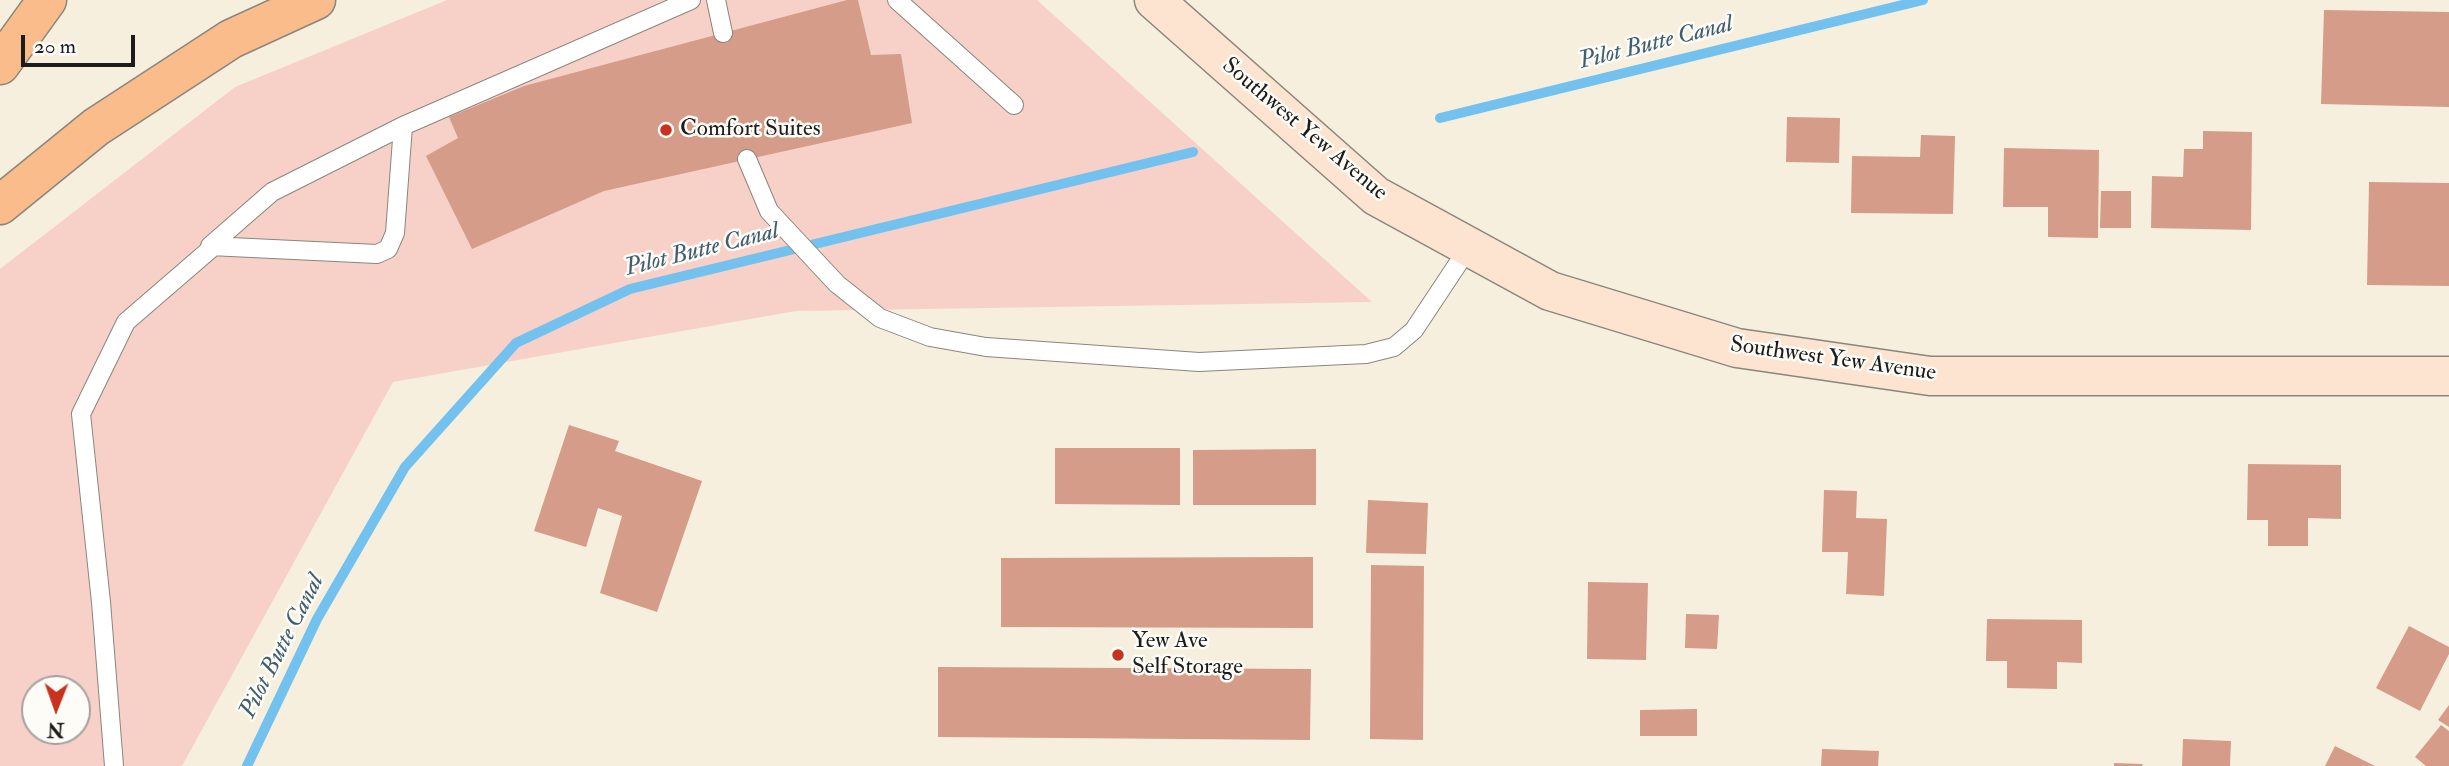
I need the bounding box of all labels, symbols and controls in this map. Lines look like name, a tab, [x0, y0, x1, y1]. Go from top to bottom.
water label: Pilot Butte Canal	[1576, 11, 1736, 77]
scale bar	[24, 21, 138, 65]
text: 20 m	[34, 33, 76, 60]
street label: Southwest Yew Avenue	[1216, 53, 1392, 207]
place label: Comfort Suites	[680, 116, 821, 144]
marker: Comfort Suites	[658, 122, 674, 138]
water label: Pilot Butte Canal	[622, 218, 782, 284]
street label: Southwest Yew Avenue	[1728, 332, 1938, 388]
water label: Pilot Butte Canal	[234, 570, 332, 724]
place label: Yew Ave Self Storage	[1132, 628, 1243, 682]
marker: Yew Ave Self Storage	[1110, 647, 1126, 663]
north arrow	[21, 675, 91, 745]
text: N	[47, 717, 64, 741]

